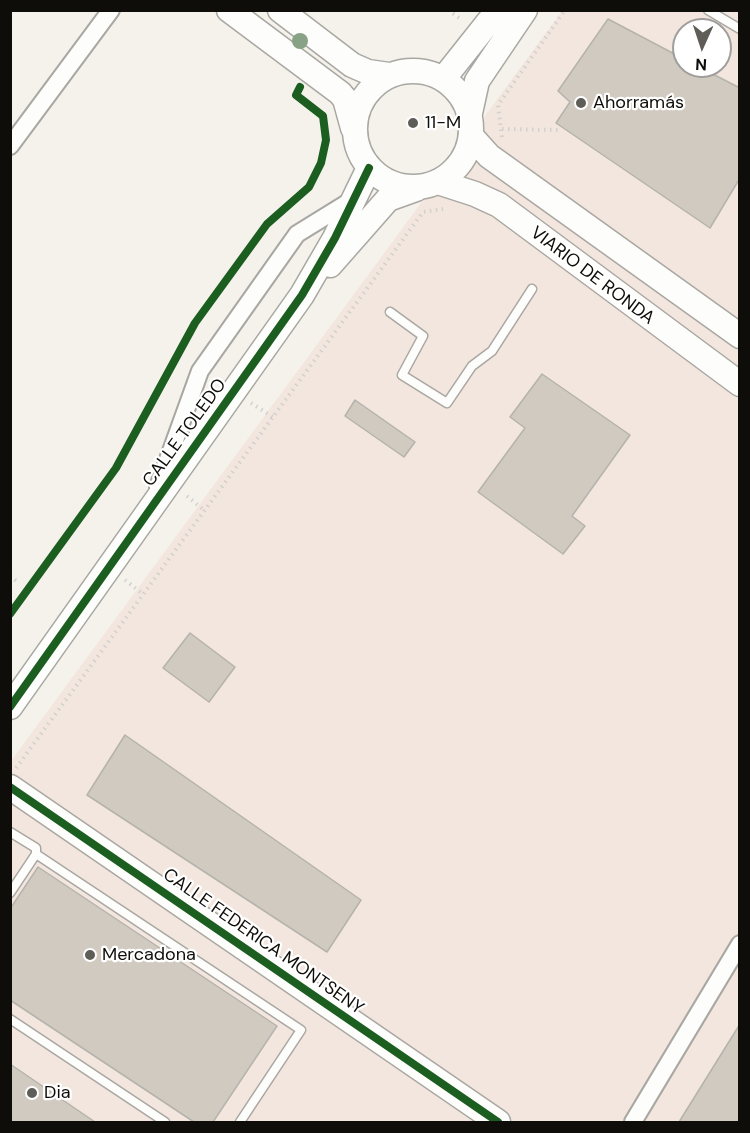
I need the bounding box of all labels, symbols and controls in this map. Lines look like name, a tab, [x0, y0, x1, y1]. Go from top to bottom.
north arrow	[672, 18, 732, 78]
text: N	[695, 54, 708, 75]
place label: Ahorramás	[593, 92, 684, 114]
marker: Ahorramás	[574, 96, 588, 110]
place label: 11-M	[425, 112, 461, 134]
marker: 11-M	[406, 116, 420, 130]
street label: VIARIO DE RONDA	[526, 222, 658, 330]
street label: CALLE TOLEDO	[139, 375, 231, 491]
street label: CALLE FEDERICA MONTSENY	[159, 864, 367, 1020]
place label: Mercadona	[102, 944, 196, 966]
marker: Mercadona	[83, 948, 97, 962]
place label: Dia	[44, 1082, 70, 1104]
marker: Dia	[25, 1086, 39, 1100]

